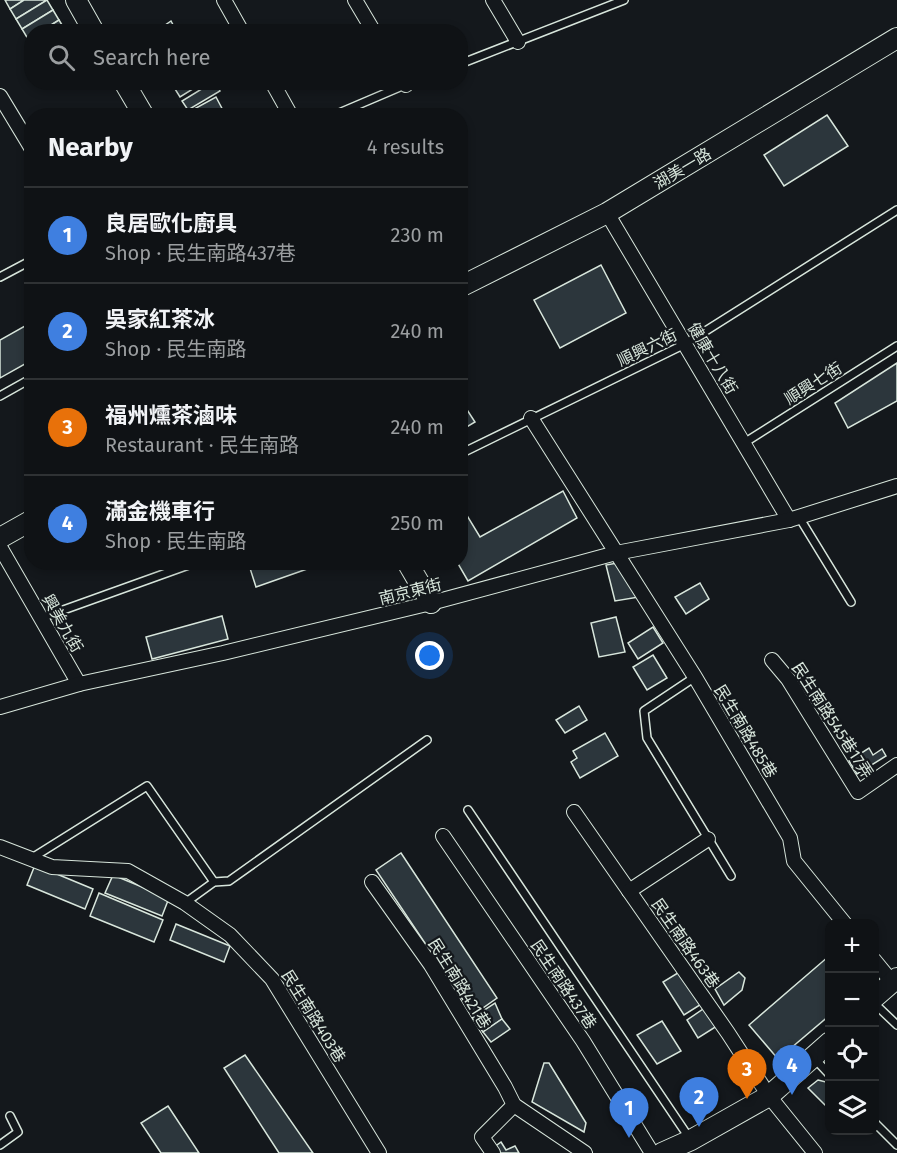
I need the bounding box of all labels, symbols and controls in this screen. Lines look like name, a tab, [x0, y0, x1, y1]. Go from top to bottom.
search box	[24, 24, 468, 90]
icon: search	[45, 41, 78, 74]
text: Search here	[93, 44, 211, 71]
text: Nearby	[48, 132, 133, 163]
text: 4 results	[367, 135, 444, 159]
street label: 湖美一路	[650, 144, 715, 193]
text: 良居歐化廚具	[105, 210, 237, 237]
text: 1	[63, 223, 72, 247]
text: 230 m	[391, 223, 444, 247]
text: Shop · 民生南路437巷	[105, 241, 296, 265]
text: 吳家紅茶冰	[105, 306, 215, 333]
text: 2	[62, 319, 73, 343]
text: 240 m	[390, 319, 444, 343]
street label: 健康十八街	[684, 319, 741, 397]
street label: 順興六街	[614, 325, 680, 370]
text: Shop · 民生南路	[105, 337, 247, 361]
street label: 順興七街	[781, 358, 845, 408]
text: 福州燻茶滷味	[105, 402, 237, 429]
text: 3	[62, 415, 73, 439]
text: 240 m	[390, 415, 444, 439]
text: Restaurant · 民生南路	[105, 433, 299, 457]
text: 滿金機車行	[105, 498, 215, 525]
text: 4	[62, 511, 73, 535]
text: 250 m	[390, 511, 444, 535]
text: Shop · 民生南路	[105, 529, 247, 553]
street label: 南京東街	[377, 575, 443, 608]
street label: 興美九街	[38, 591, 87, 656]
your location	[415, 641, 444, 670]
street label: 民生南路545巷17弄	[788, 659, 877, 782]
street label: 民生南路485巷	[710, 681, 781, 781]
street label: 民生南路463巷	[648, 895, 723, 992]
map controls	[825, 919, 879, 1135]
button: +	[825, 919, 879, 973]
street label: 民生南路421巷	[424, 935, 495, 1032]
street label: 民生南路437巷	[527, 936, 600, 1032]
street label: 民生南路403巷	[278, 967, 350, 1066]
button: −	[825, 973, 879, 1027]
button: locate	[825, 1027, 879, 1081]
pin: 4	[772, 1046, 812, 1095]
pin: 3	[728, 1050, 766, 1099]
pin: 2	[680, 1078, 718, 1127]
button: layers	[825, 1081, 879, 1135]
pin: 1	[610, 1088, 648, 1138]

